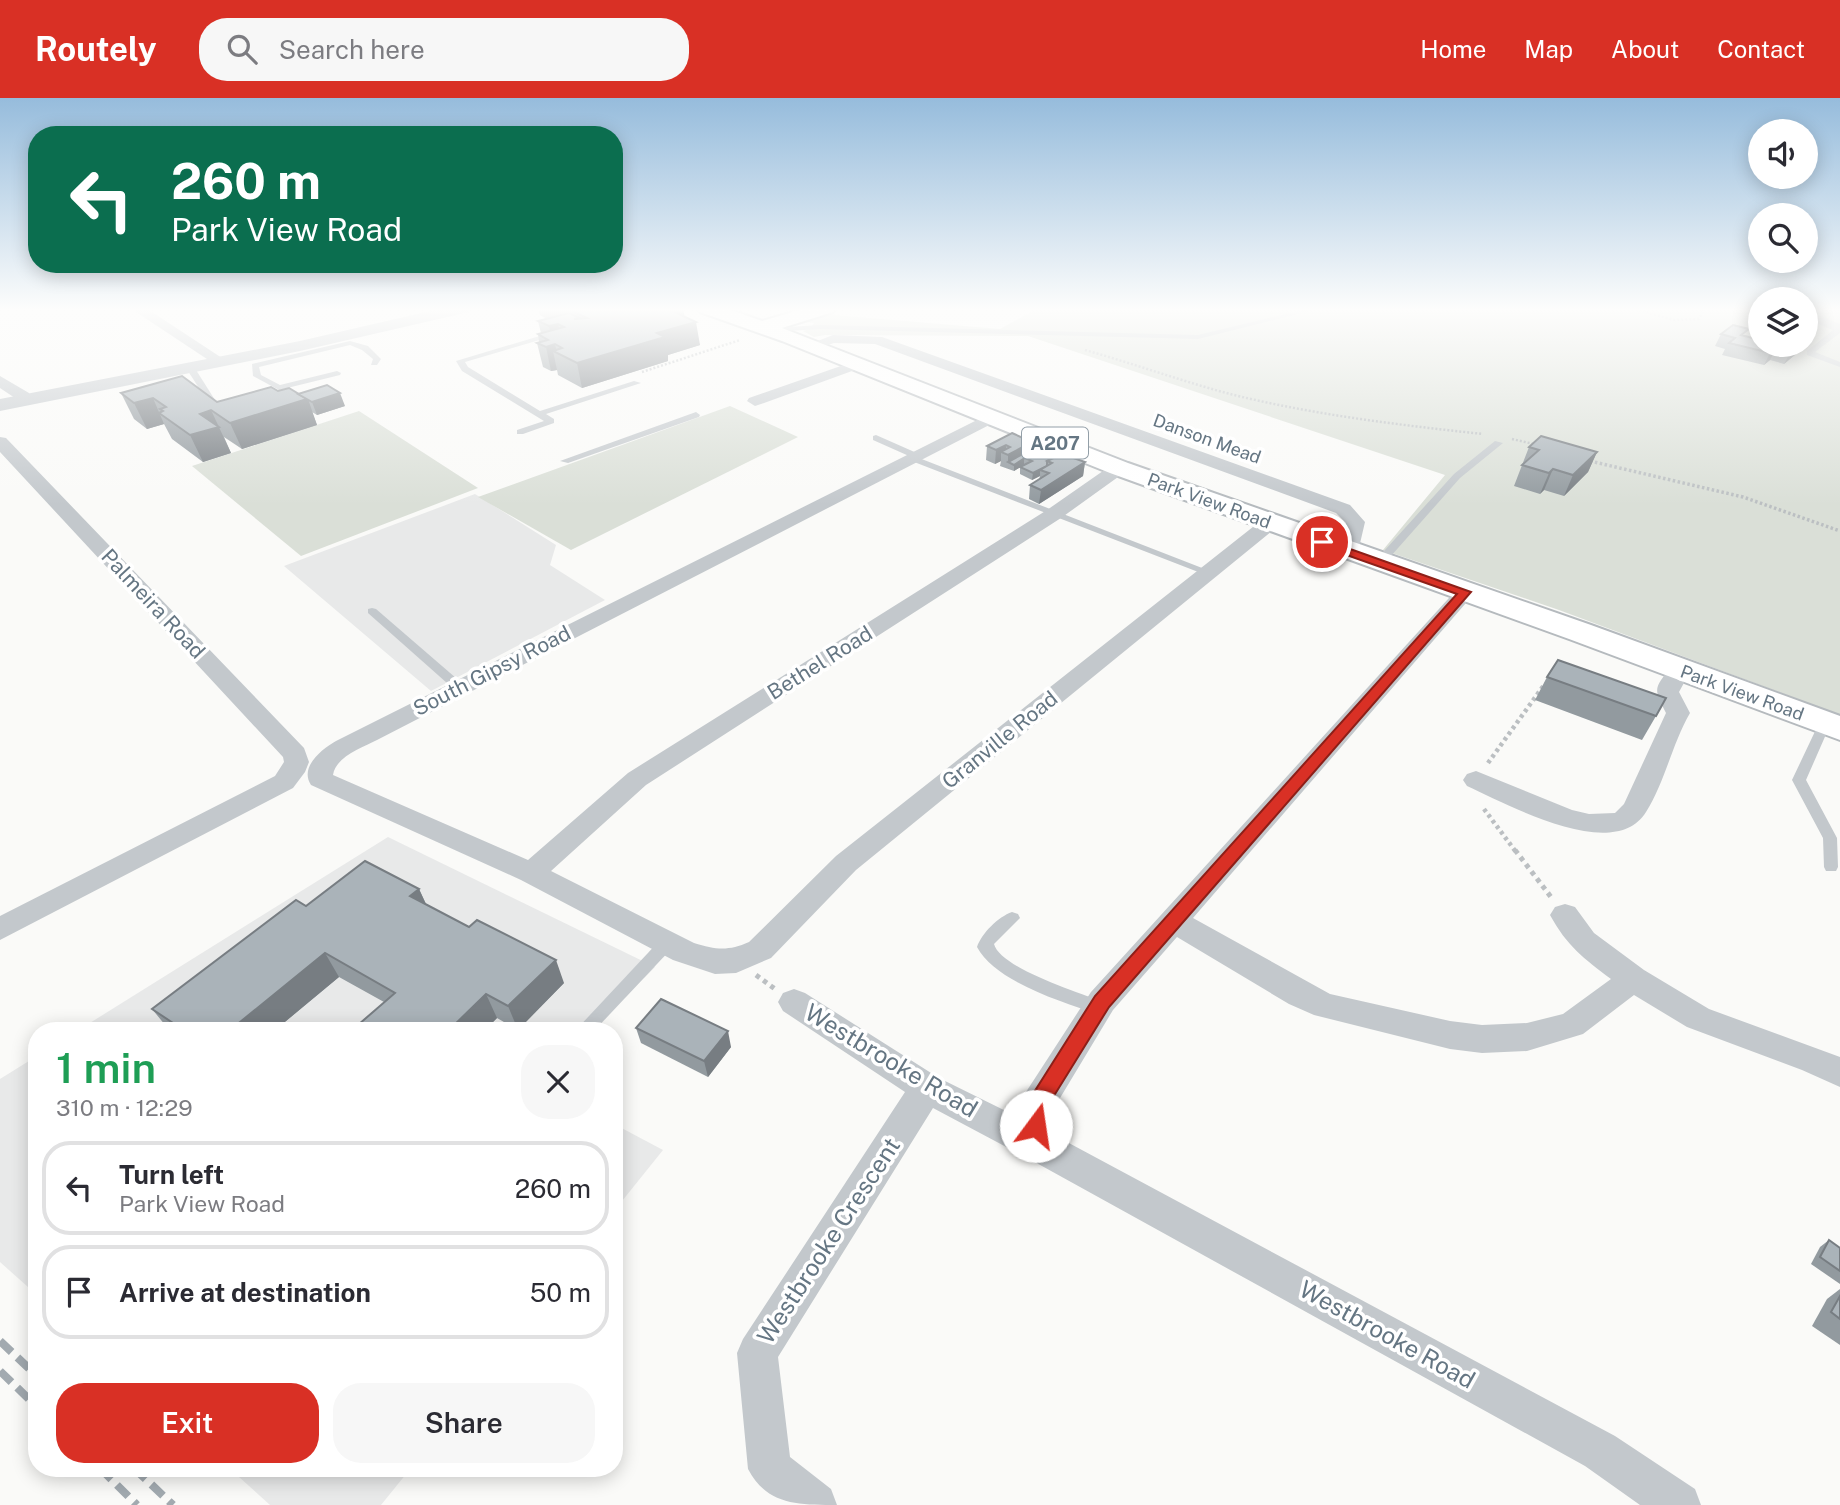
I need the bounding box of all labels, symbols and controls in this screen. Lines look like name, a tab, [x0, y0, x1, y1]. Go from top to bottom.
search box	[199, 18, 689, 81]
text: Routely	[35, 30, 157, 68]
icon: search	[223, 30, 261, 68]
text: Search here	[279, 34, 425, 65]
text: Home	[1420, 35, 1486, 63]
text: Map	[1524, 35, 1573, 63]
text: About	[1611, 35, 1679, 63]
text: Contact	[1717, 35, 1805, 63]
map controls	[1748, 119, 1818, 357]
button: sound	[1748, 119, 1818, 189]
text: 260 m	[171, 152, 321, 210]
icon: left	[56, 154, 147, 245]
button: search	[1748, 203, 1818, 273]
text: Park View Road	[171, 211, 402, 248]
button: layers	[1748, 287, 1818, 357]
street label: Danson Mead	[1150, 409, 1264, 468]
road number: A207	[1022, 428, 1088, 458]
street label: Park View Road	[1145, 468, 1274, 533]
pin	[1292, 512, 1352, 572]
icon: arrive	[1303, 523, 1341, 561]
street label: Palmeira Road	[96, 544, 210, 664]
street label: South Gipsy Road	[409, 620, 575, 721]
street label: Bethel Road	[763, 620, 877, 705]
street label: Park View Road	[1678, 660, 1807, 725]
street label: Granville Road	[937, 686, 1062, 794]
street label: Westbrooke Road	[800, 998, 983, 1123]
text: 1 min	[56, 1043, 156, 1092]
button: close	[521, 1045, 595, 1119]
position arrow	[999, 1089, 1073, 1163]
text: 310 m · 12:29	[56, 1094, 193, 1121]
street label: Westbrooke Crescent	[751, 1132, 905, 1349]
text: Turn left	[119, 1159, 224, 1190]
icon: left	[60, 1169, 98, 1207]
text: 260 m	[515, 1173, 591, 1204]
text: Park View Road	[119, 1190, 285, 1217]
icon: arrive	[60, 1273, 98, 1311]
street label: Westbrooke Road	[1295, 1274, 1480, 1394]
text: Arrive at destination	[119, 1277, 371, 1308]
text: 50 m	[530, 1277, 591, 1308]
button: Exit	[56, 1383, 319, 1463]
button: Share	[333, 1383, 595, 1463]

